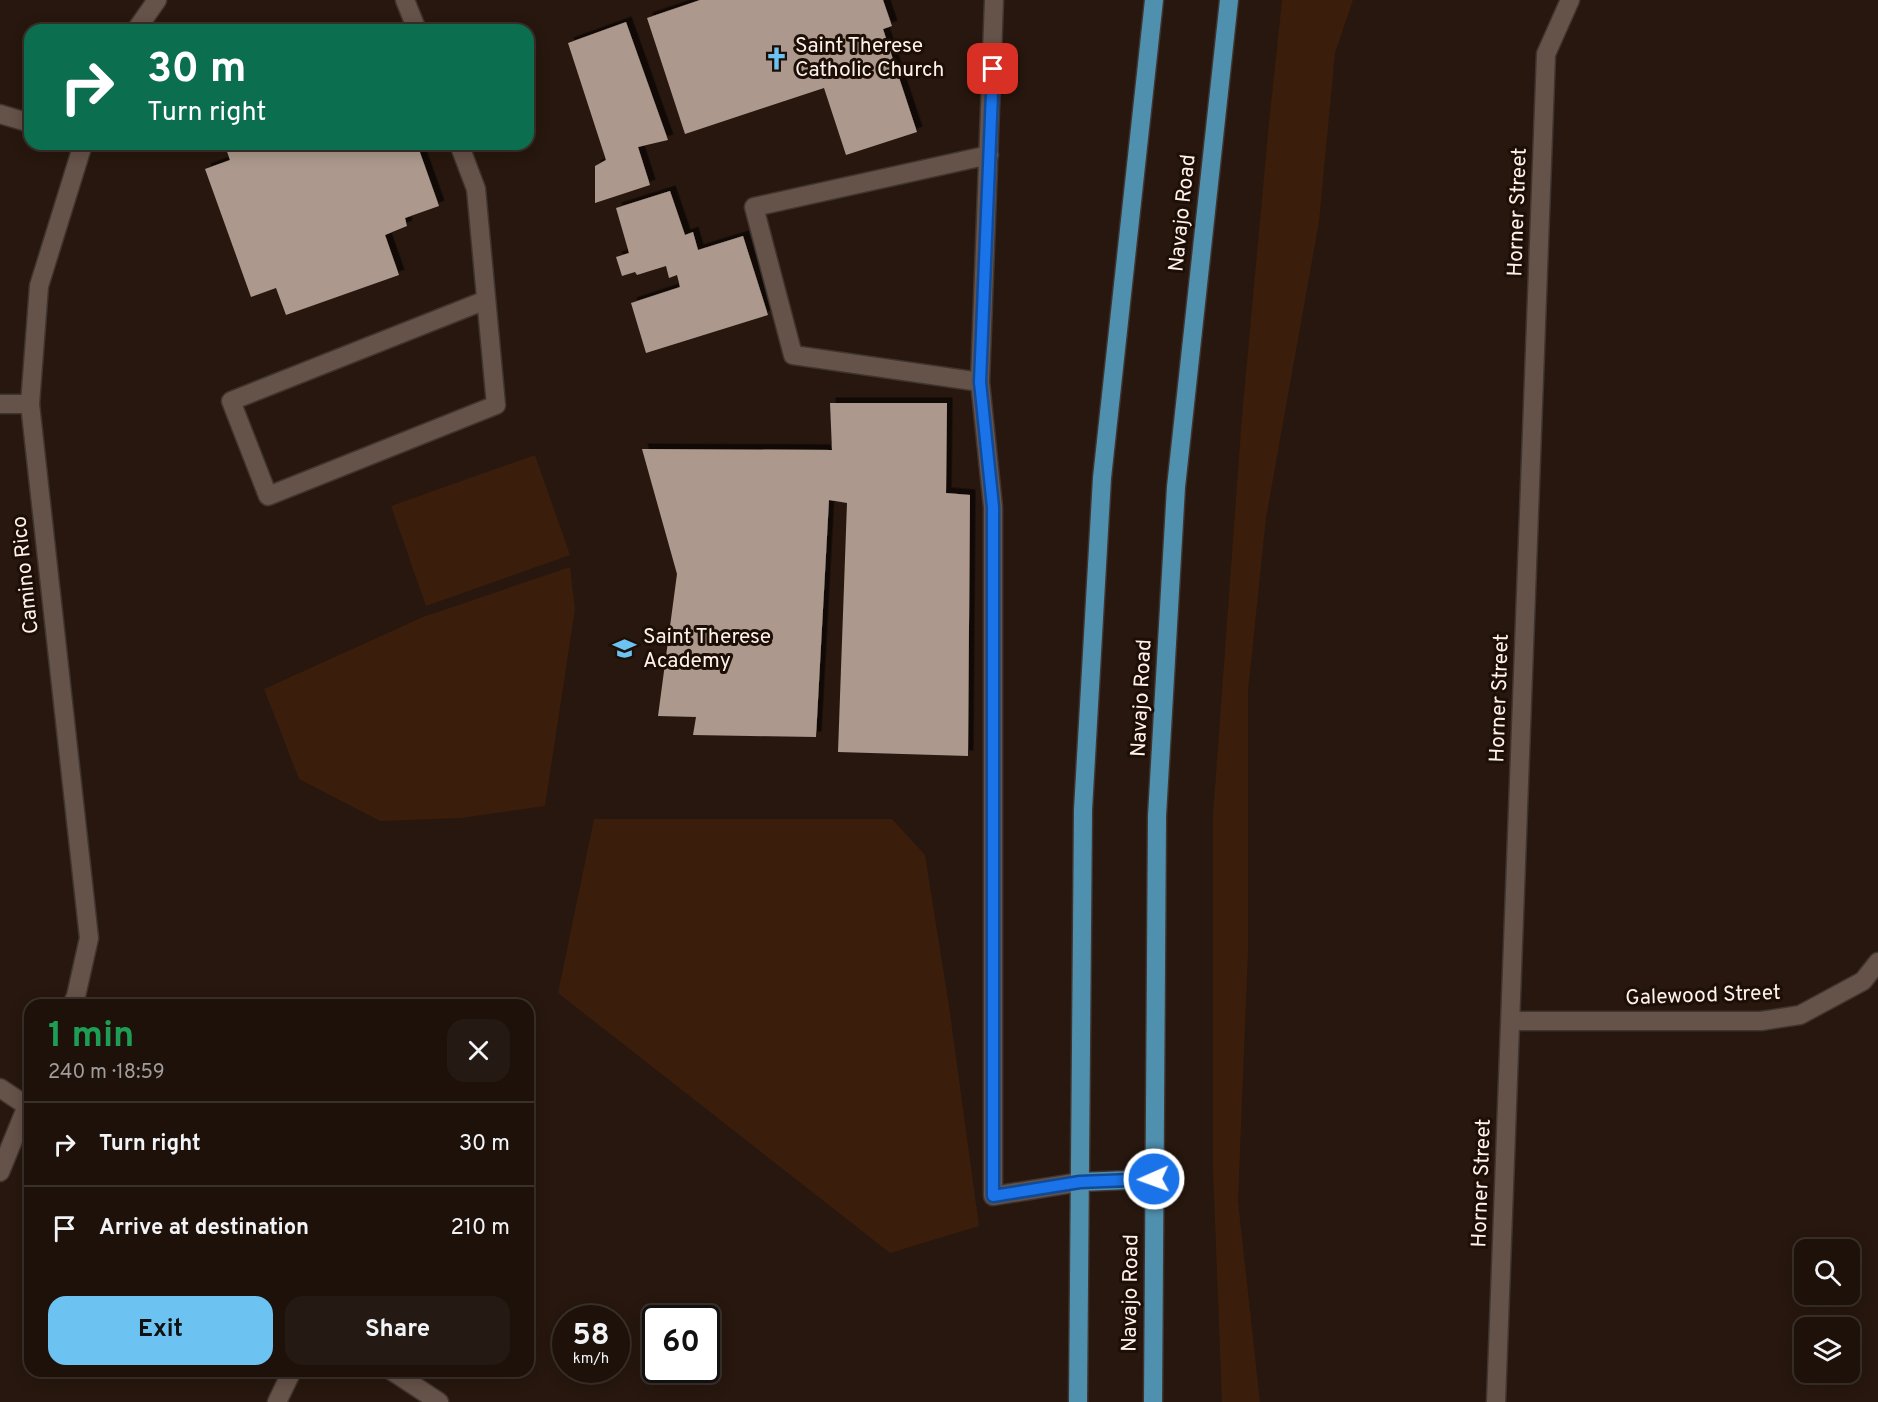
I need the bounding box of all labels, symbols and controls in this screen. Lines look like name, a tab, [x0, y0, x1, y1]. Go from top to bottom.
place label: Saint Therese Catholic Church	[795, 33, 944, 84]
pin	[967, 43, 1018, 94]
text: 30 m	[147, 44, 246, 97]
church icon: Saint Therese Catholic Church	[764, 45, 790, 71]
icon: right	[48, 48, 126, 126]
icon: arrive	[976, 52, 1009, 85]
text: Turn right	[147, 96, 266, 130]
street label: Horner Street	[1502, 147, 1534, 277]
street label: Navajo Road	[1163, 153, 1203, 273]
street label: Camino Rico	[6, 515, 46, 635]
place label: Saint Therese Academy	[643, 624, 771, 675]
street label: Horner Street	[1484, 633, 1516, 763]
school or university icon: Saint Therese Academy	[612, 636, 638, 662]
street label: Navajo Road	[1125, 638, 1159, 758]
street label: Galewood Street	[1625, 980, 1781, 1012]
text: 1 min	[48, 1014, 134, 1060]
button: close	[447, 1019, 510, 1082]
text: 240 m · 18:59	[48, 1060, 165, 1086]
street label: Horner Street	[1466, 1118, 1498, 1248]
icon: right	[48, 1128, 81, 1161]
text: Turn right	[99, 1131, 201, 1158]
text: 30 m	[459, 1131, 510, 1158]
position arrow	[1122, 1147, 1186, 1211]
icon: arrive	[48, 1212, 81, 1245]
text: Arrive at destination	[99, 1215, 309, 1242]
text: 210 m	[450, 1215, 510, 1242]
street label: Navajo Road	[1116, 1234, 1146, 1352]
map controls	[1794, 1239, 1860, 1383]
button: search	[1794, 1239, 1860, 1305]
button: Exit	[48, 1296, 273, 1365]
button: Share	[285, 1296, 510, 1365]
speed limit sign: 60	[642, 1305, 720, 1383]
button: layers	[1794, 1317, 1860, 1383]
text: 58	[572, 1318, 610, 1355]
text: km/h	[573, 1350, 609, 1369]

